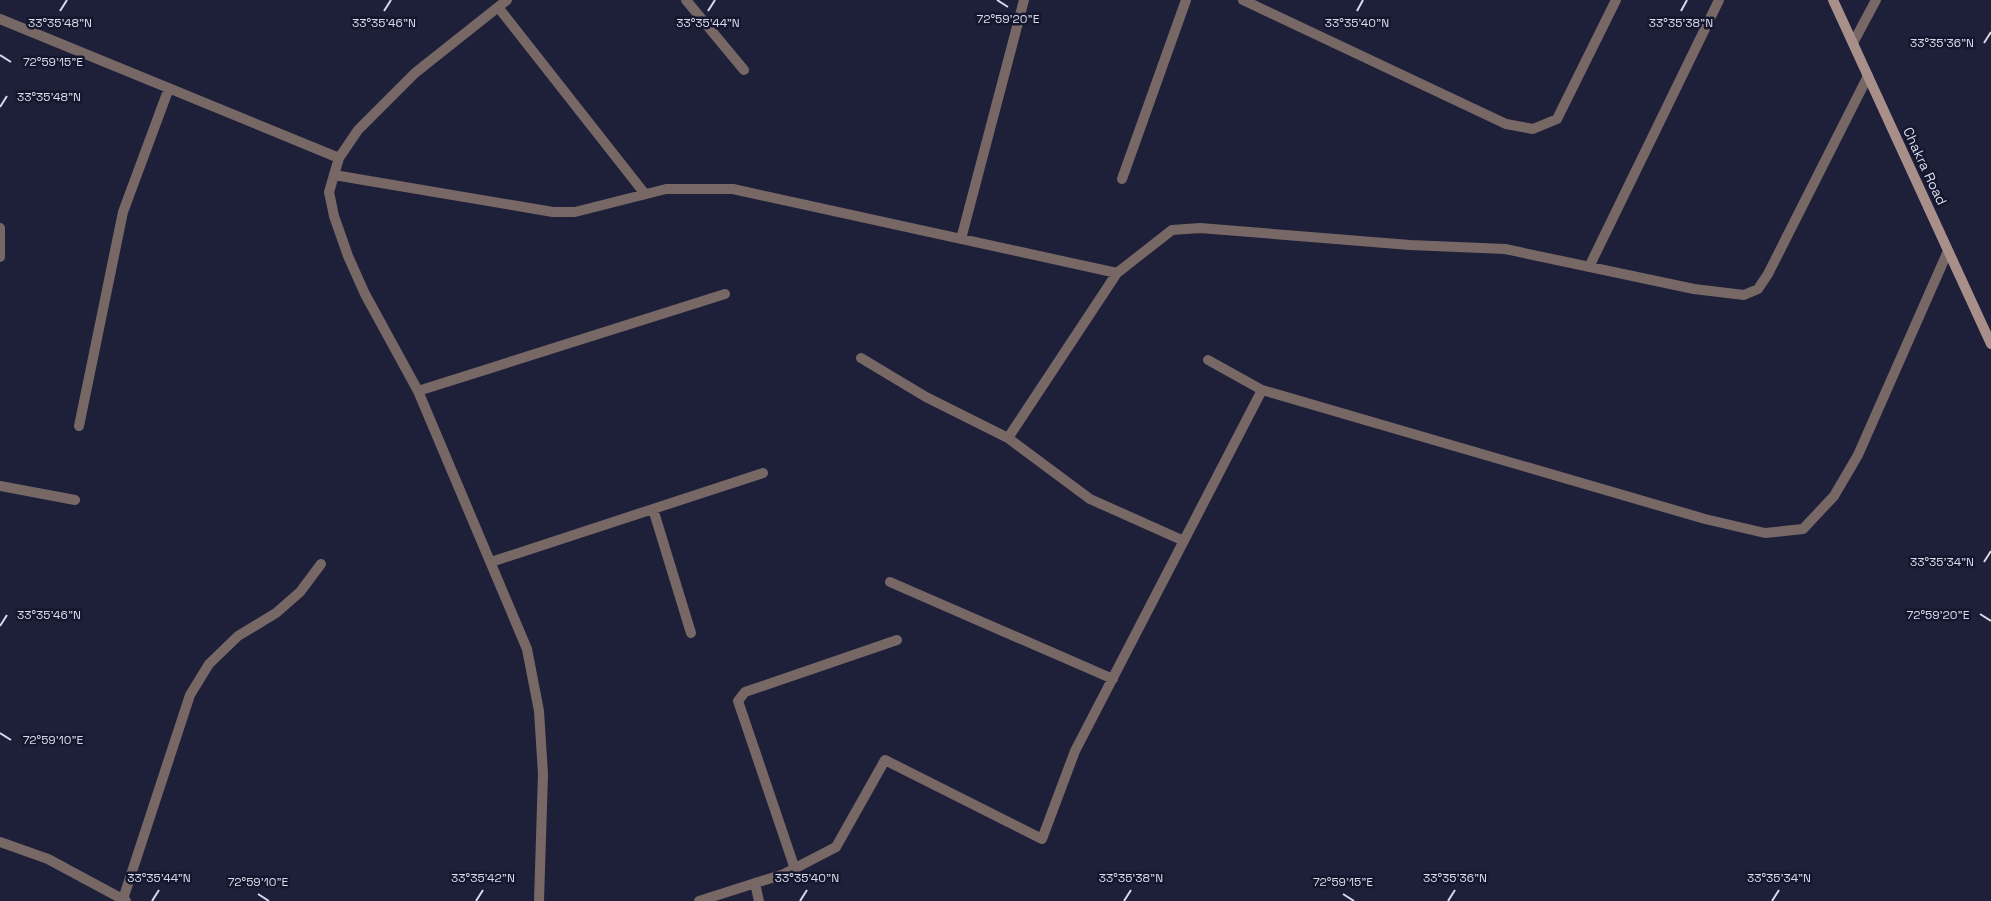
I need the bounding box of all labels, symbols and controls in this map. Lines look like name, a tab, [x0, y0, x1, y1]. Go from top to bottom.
text: 72°59'20"E	[977, 11, 1040, 27]
text: 33°35'48"N	[28, 15, 92, 31]
text: 33°35'46"N	[352, 15, 416, 31]
text: 33°35'44"N	[676, 15, 740, 31]
text: 33°35'40"N	[1325, 15, 1389, 31]
text: 33°35'38"N	[1649, 15, 1713, 31]
text: 33°35'36"N	[1910, 35, 1974, 51]
text: 72°59'15"E	[23, 54, 83, 70]
text: 33°35'48"N	[17, 89, 81, 105]
street label: Chakra Road	[1899, 124, 1951, 208]
text: 33°35'34"N	[1910, 554, 1974, 570]
text: 33°35'46"N	[17, 607, 81, 623]
text: 72°59'20"E	[1907, 607, 1970, 623]
text: 72°59'10"E	[23, 732, 84, 748]
text: 33°35'44"N	[127, 870, 191, 886]
text: 33°35'42"N	[451, 870, 515, 886]
text: 33°35'40"N	[775, 870, 839, 886]
text: 33°35'38"N	[1099, 870, 1163, 886]
text: 33°35'36"N	[1423, 870, 1487, 886]
text: 33°35'34"N	[1747, 870, 1811, 886]
text: 72°59'10"E	[228, 874, 289, 890]
text: 72°59'15"E	[1313, 874, 1373, 890]

